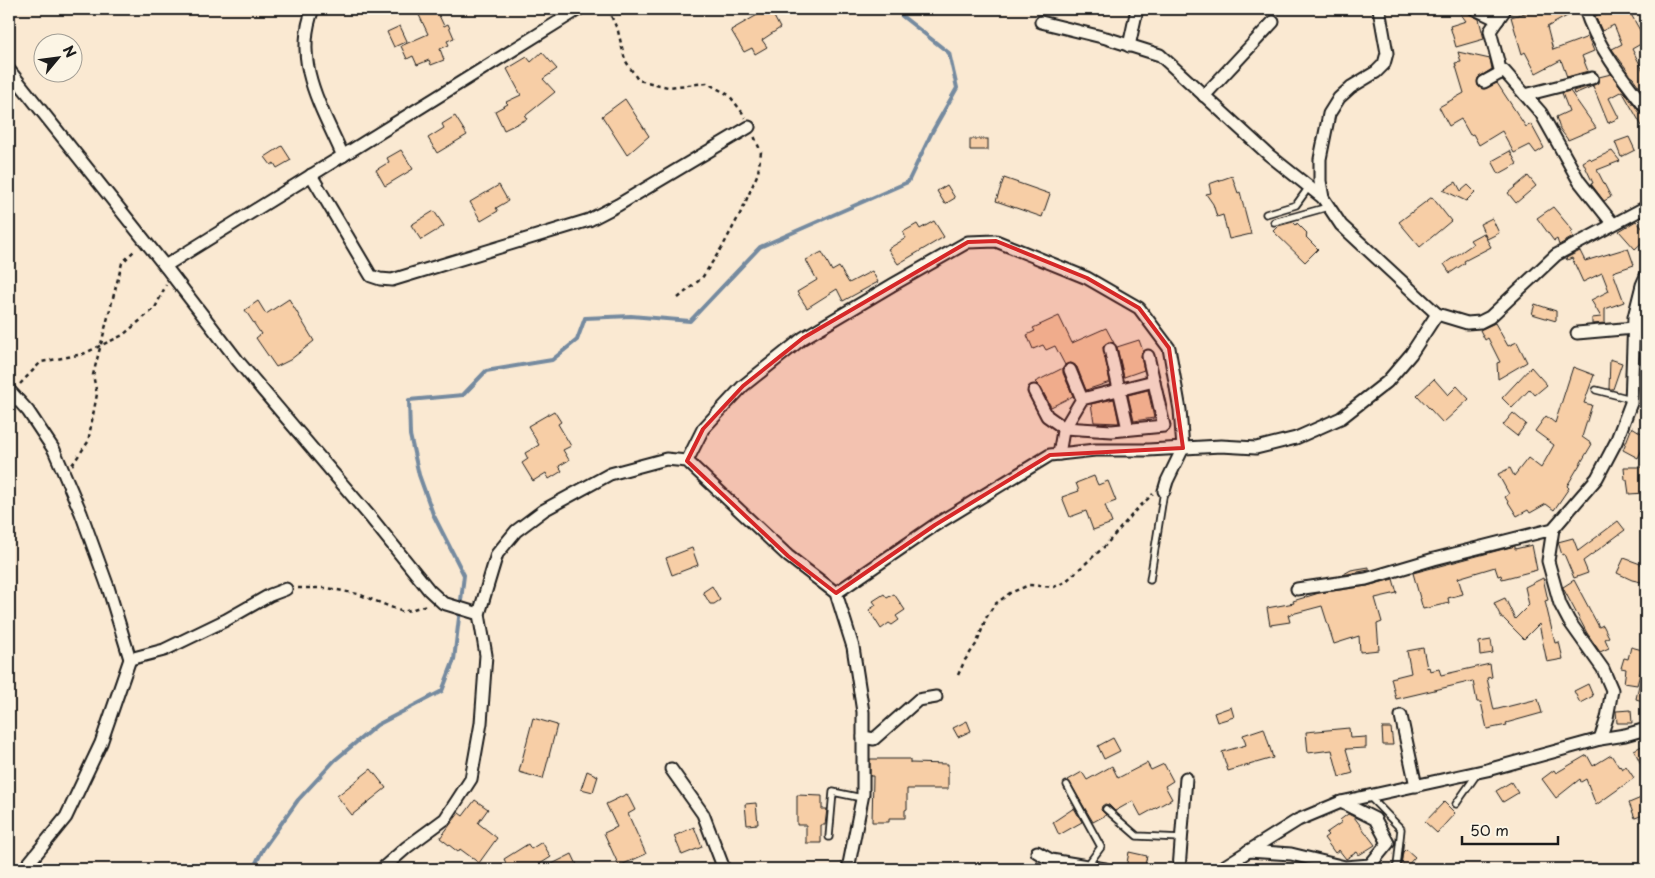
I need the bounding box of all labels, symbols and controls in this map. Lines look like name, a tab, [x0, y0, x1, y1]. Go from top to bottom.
north arrow	[32, 32, 82, 82]
text: N	[58, 42, 82, 61]
scale bar	[1462, 813, 1559, 845]
text: 50 m	[1470, 818, 1509, 841]

